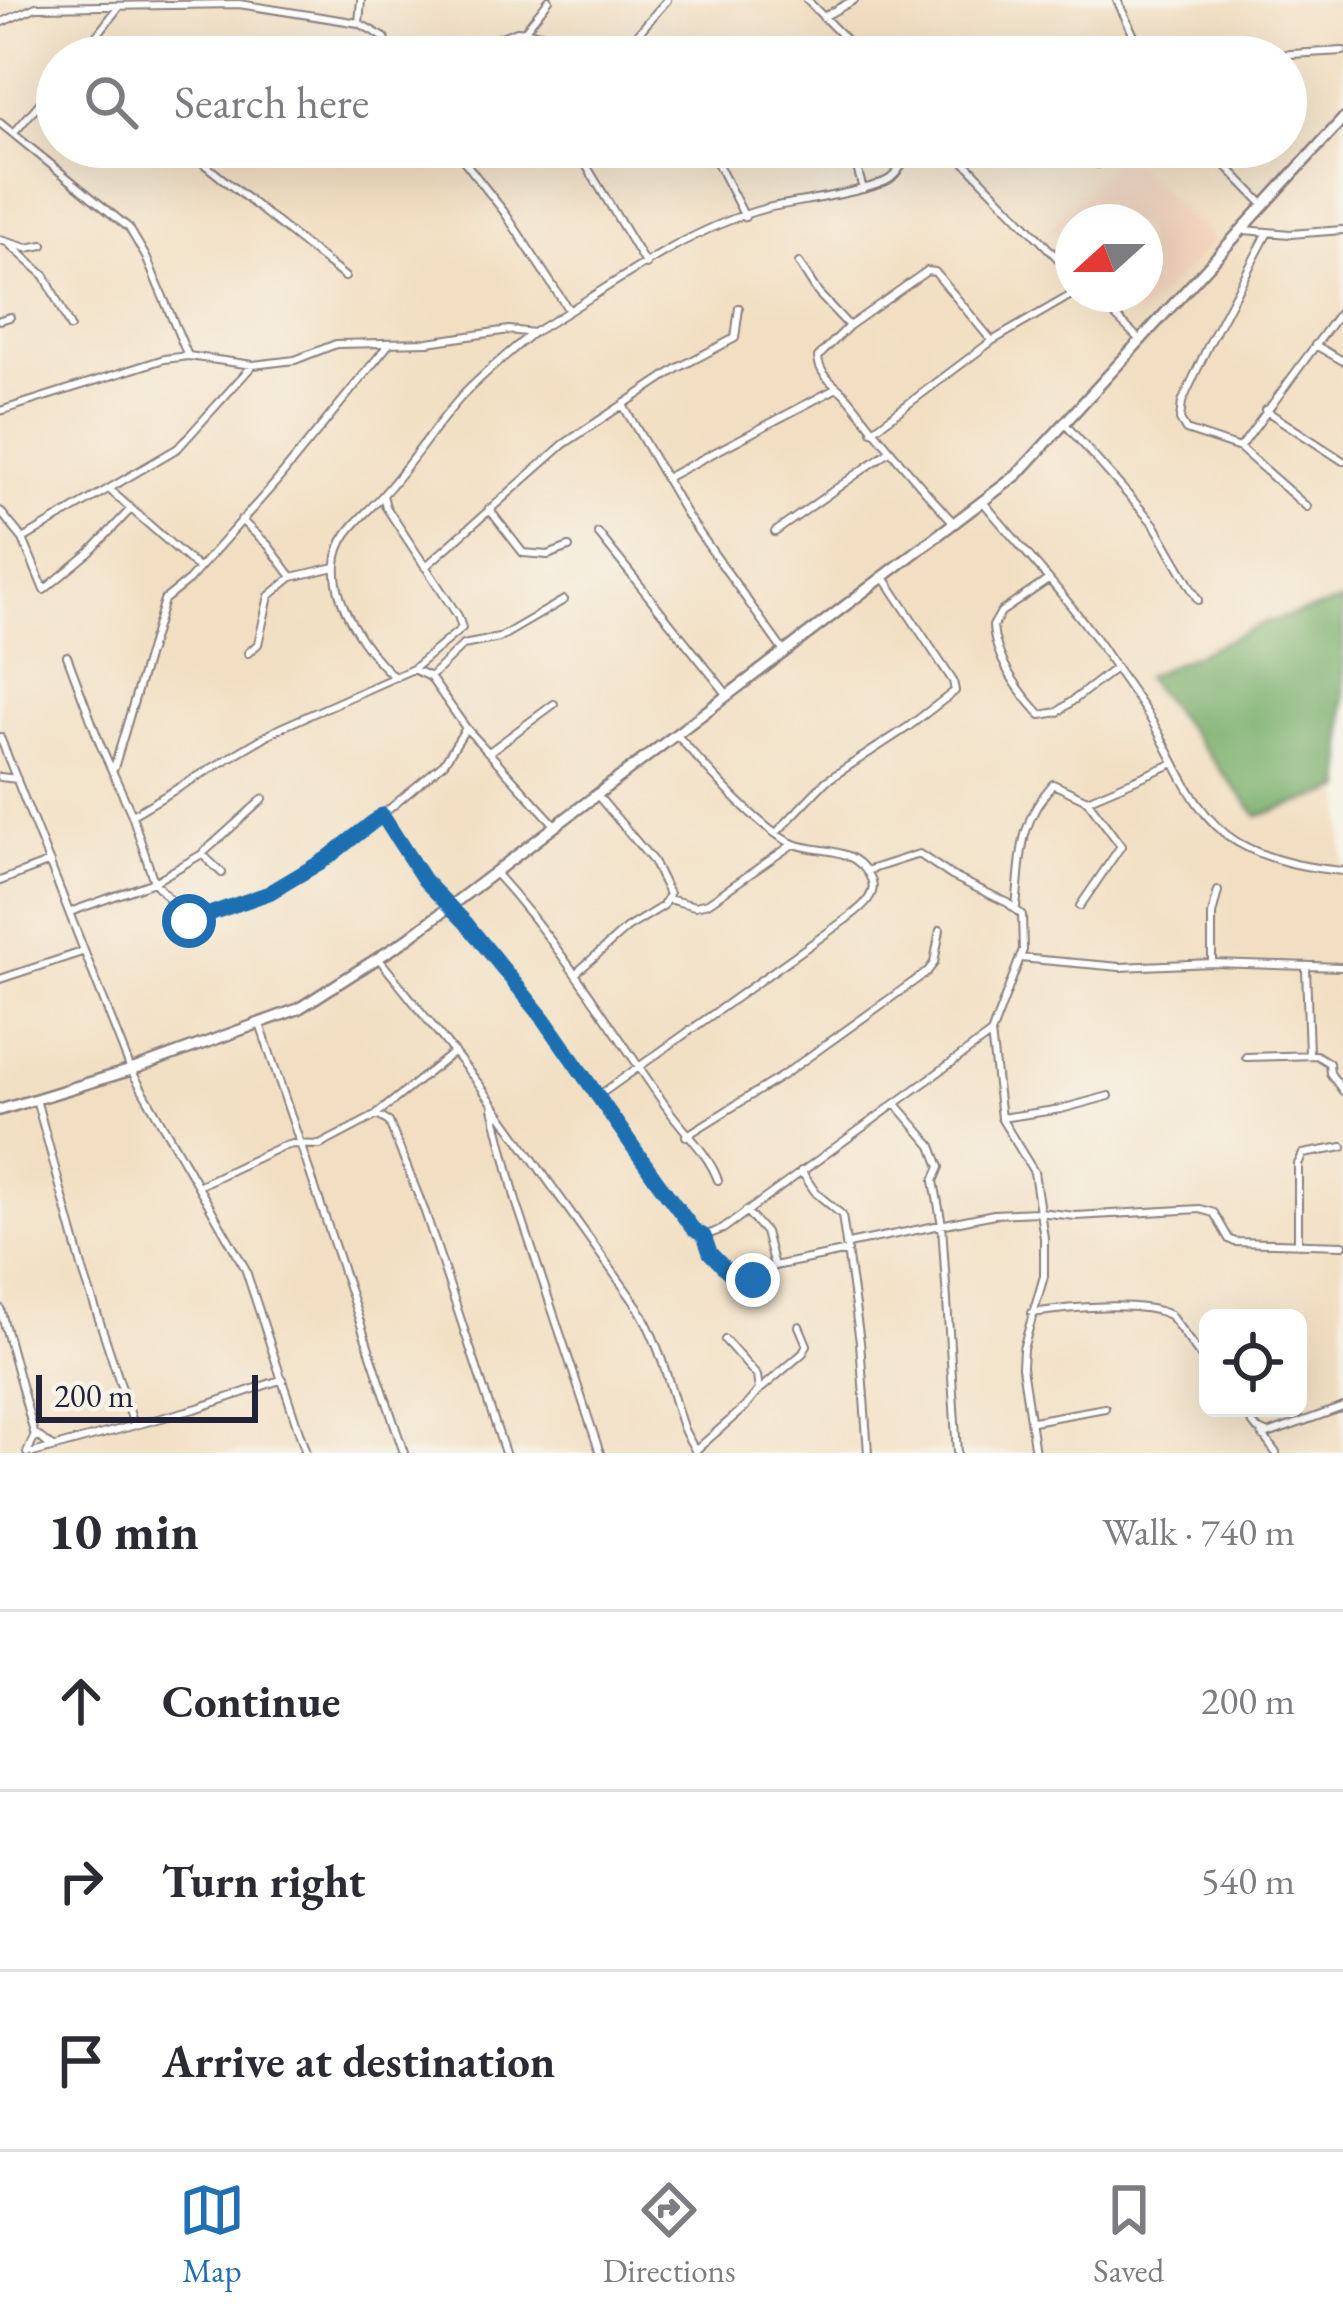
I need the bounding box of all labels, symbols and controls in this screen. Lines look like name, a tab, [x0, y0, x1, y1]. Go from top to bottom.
search box	[36, 36, 1307, 168]
icon: search	[78, 69, 144, 135]
text: Search here	[174, 73, 369, 131]
north arrow	[1055, 204, 1163, 312]
route start	[162, 894, 216, 948]
route end	[726, 1253, 780, 1307]
map controls	[1199, 1309, 1307, 1417]
button: locate	[1199, 1309, 1307, 1417]
scale bar	[36, 1369, 258, 1422]
text: 200 m	[54, 1374, 134, 1417]
text: 10 min	[48, 1498, 199, 1564]
text: Walk · 740 m	[1102, 1506, 1295, 1557]
icon: ahead	[48, 1668, 114, 1734]
text: Continue	[162, 1672, 340, 1730]
text: 200 m	[1201, 1675, 1295, 1726]
icon: right	[48, 1848, 114, 1914]
text: Turn right	[162, 1852, 365, 1910]
text: 540 m	[1201, 1855, 1295, 1906]
icon: arrive	[48, 2028, 114, 2094]
text: Arrive at destination	[162, 2032, 555, 2090]
tab: Map	[179, 2177, 245, 2292]
tab: Directions	[603, 2177, 736, 2292]
tab: Saved	[1093, 2177, 1164, 2292]

